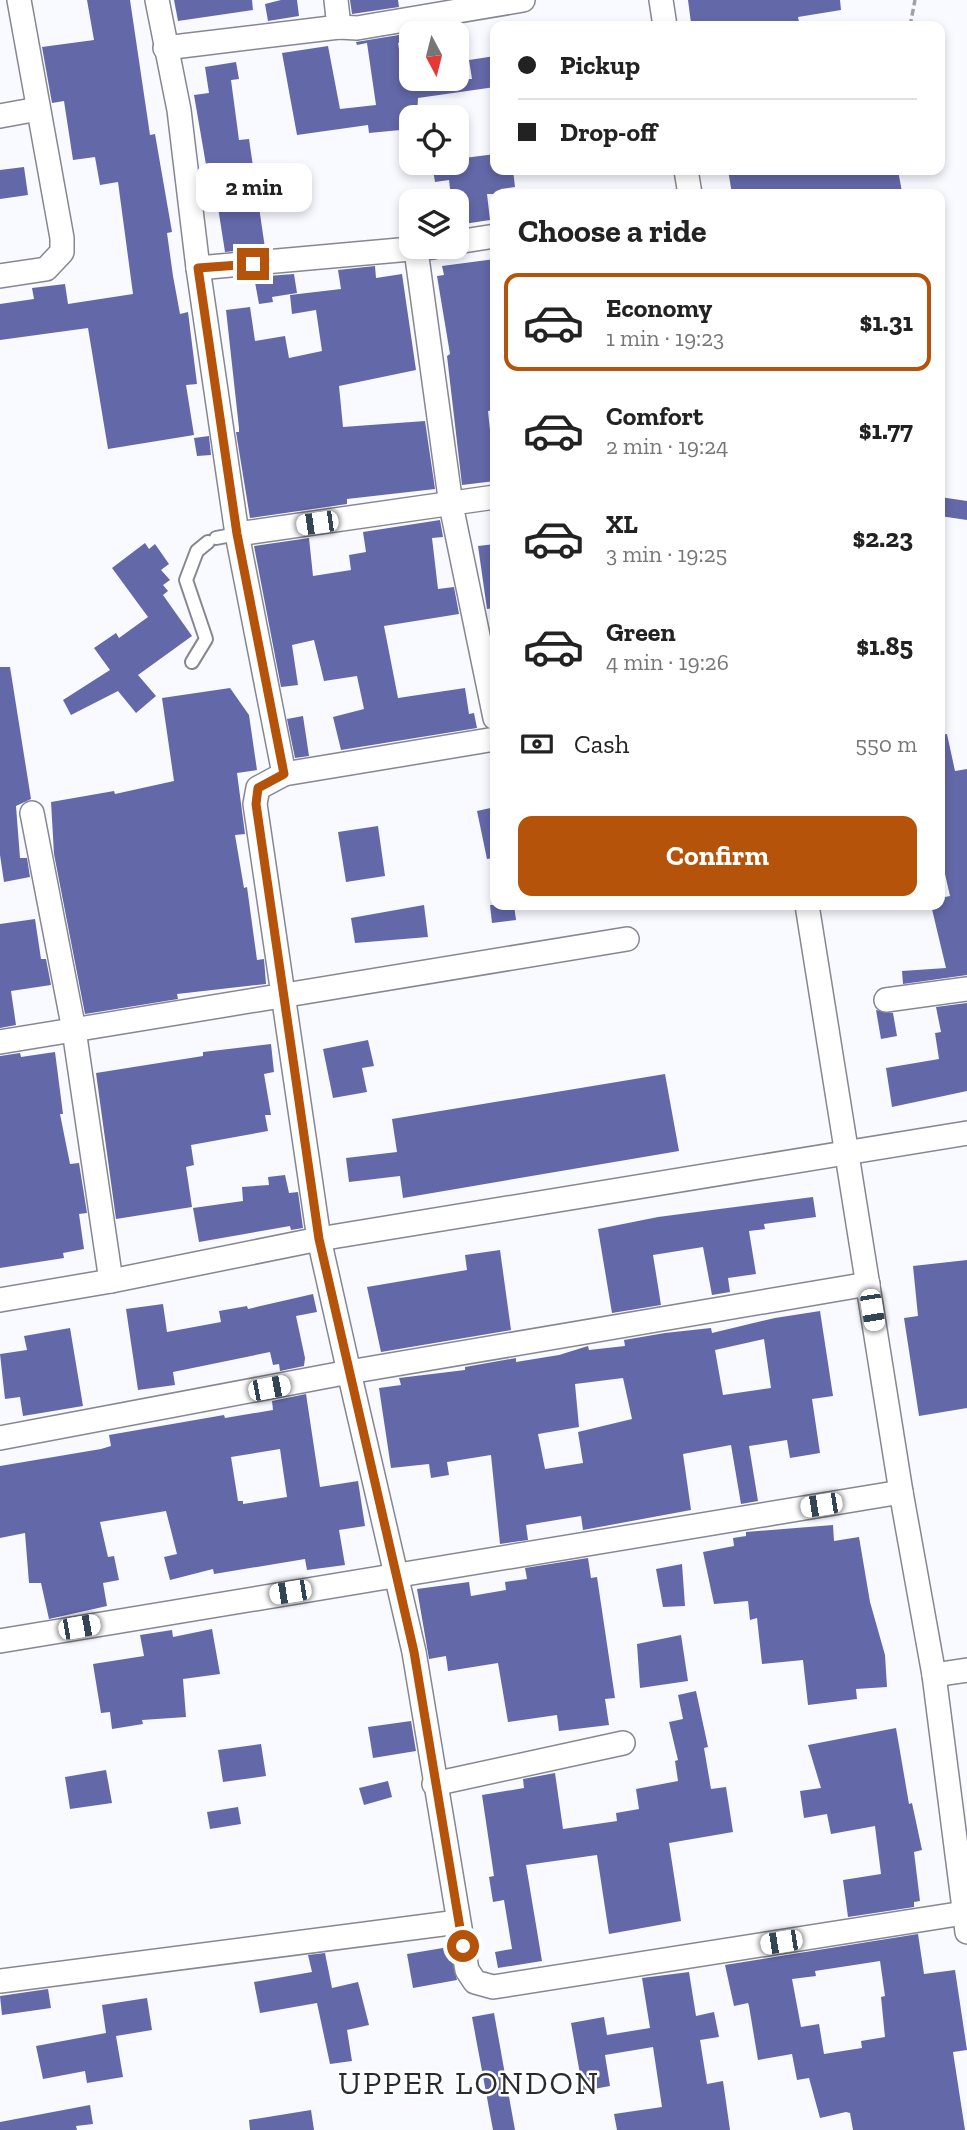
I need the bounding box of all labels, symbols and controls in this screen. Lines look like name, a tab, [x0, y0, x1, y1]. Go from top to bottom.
north arrow	[399, 21, 469, 91]
map controls	[399, 21, 469, 259]
text: Pickup	[560, 49, 640, 81]
button: locate	[399, 105, 469, 175]
text: Drop-off	[560, 116, 657, 148]
callout: 2 min	[195, 162, 311, 212]
text: 2 min	[225, 173, 283, 201]
button: layers	[399, 189, 469, 259]
text: Choose a ride	[518, 212, 706, 250]
route end	[237, 248, 269, 280]
icon: car	[522, 291, 585, 354]
text: Economy	[606, 292, 712, 324]
text: $1.31	[859, 306, 913, 338]
text: 1 min · 19:23	[606, 324, 724, 352]
icon: car	[522, 399, 585, 462]
text: Comfort	[606, 400, 703, 432]
text: $1.77	[859, 414, 913, 446]
text: 2 min · 19:24	[606, 432, 728, 460]
icon: car	[522, 507, 585, 570]
text: XL	[606, 508, 638, 540]
car	[295, 510, 340, 536]
text: $2.23	[853, 522, 913, 554]
text: 3 min · 19:25	[606, 540, 727, 568]
icon: car	[522, 615, 585, 678]
text: Green	[606, 616, 676, 648]
text: $1.85	[856, 630, 913, 662]
text: 4 min · 19:26	[606, 648, 729, 676]
icon: cash	[518, 725, 556, 763]
text: Cash	[574, 728, 629, 760]
text: 550 m	[855, 730, 917, 758]
button: Confirm	[518, 816, 917, 896]
car	[859, 1288, 886, 1332]
car	[247, 1374, 292, 1402]
car	[799, 1491, 844, 1519]
car	[268, 1578, 313, 1606]
car	[57, 1613, 102, 1641]
car	[759, 1928, 804, 1956]
route start	[447, 1930, 479, 1962]
district label: UPPER LONDON	[338, 2064, 600, 2102]

